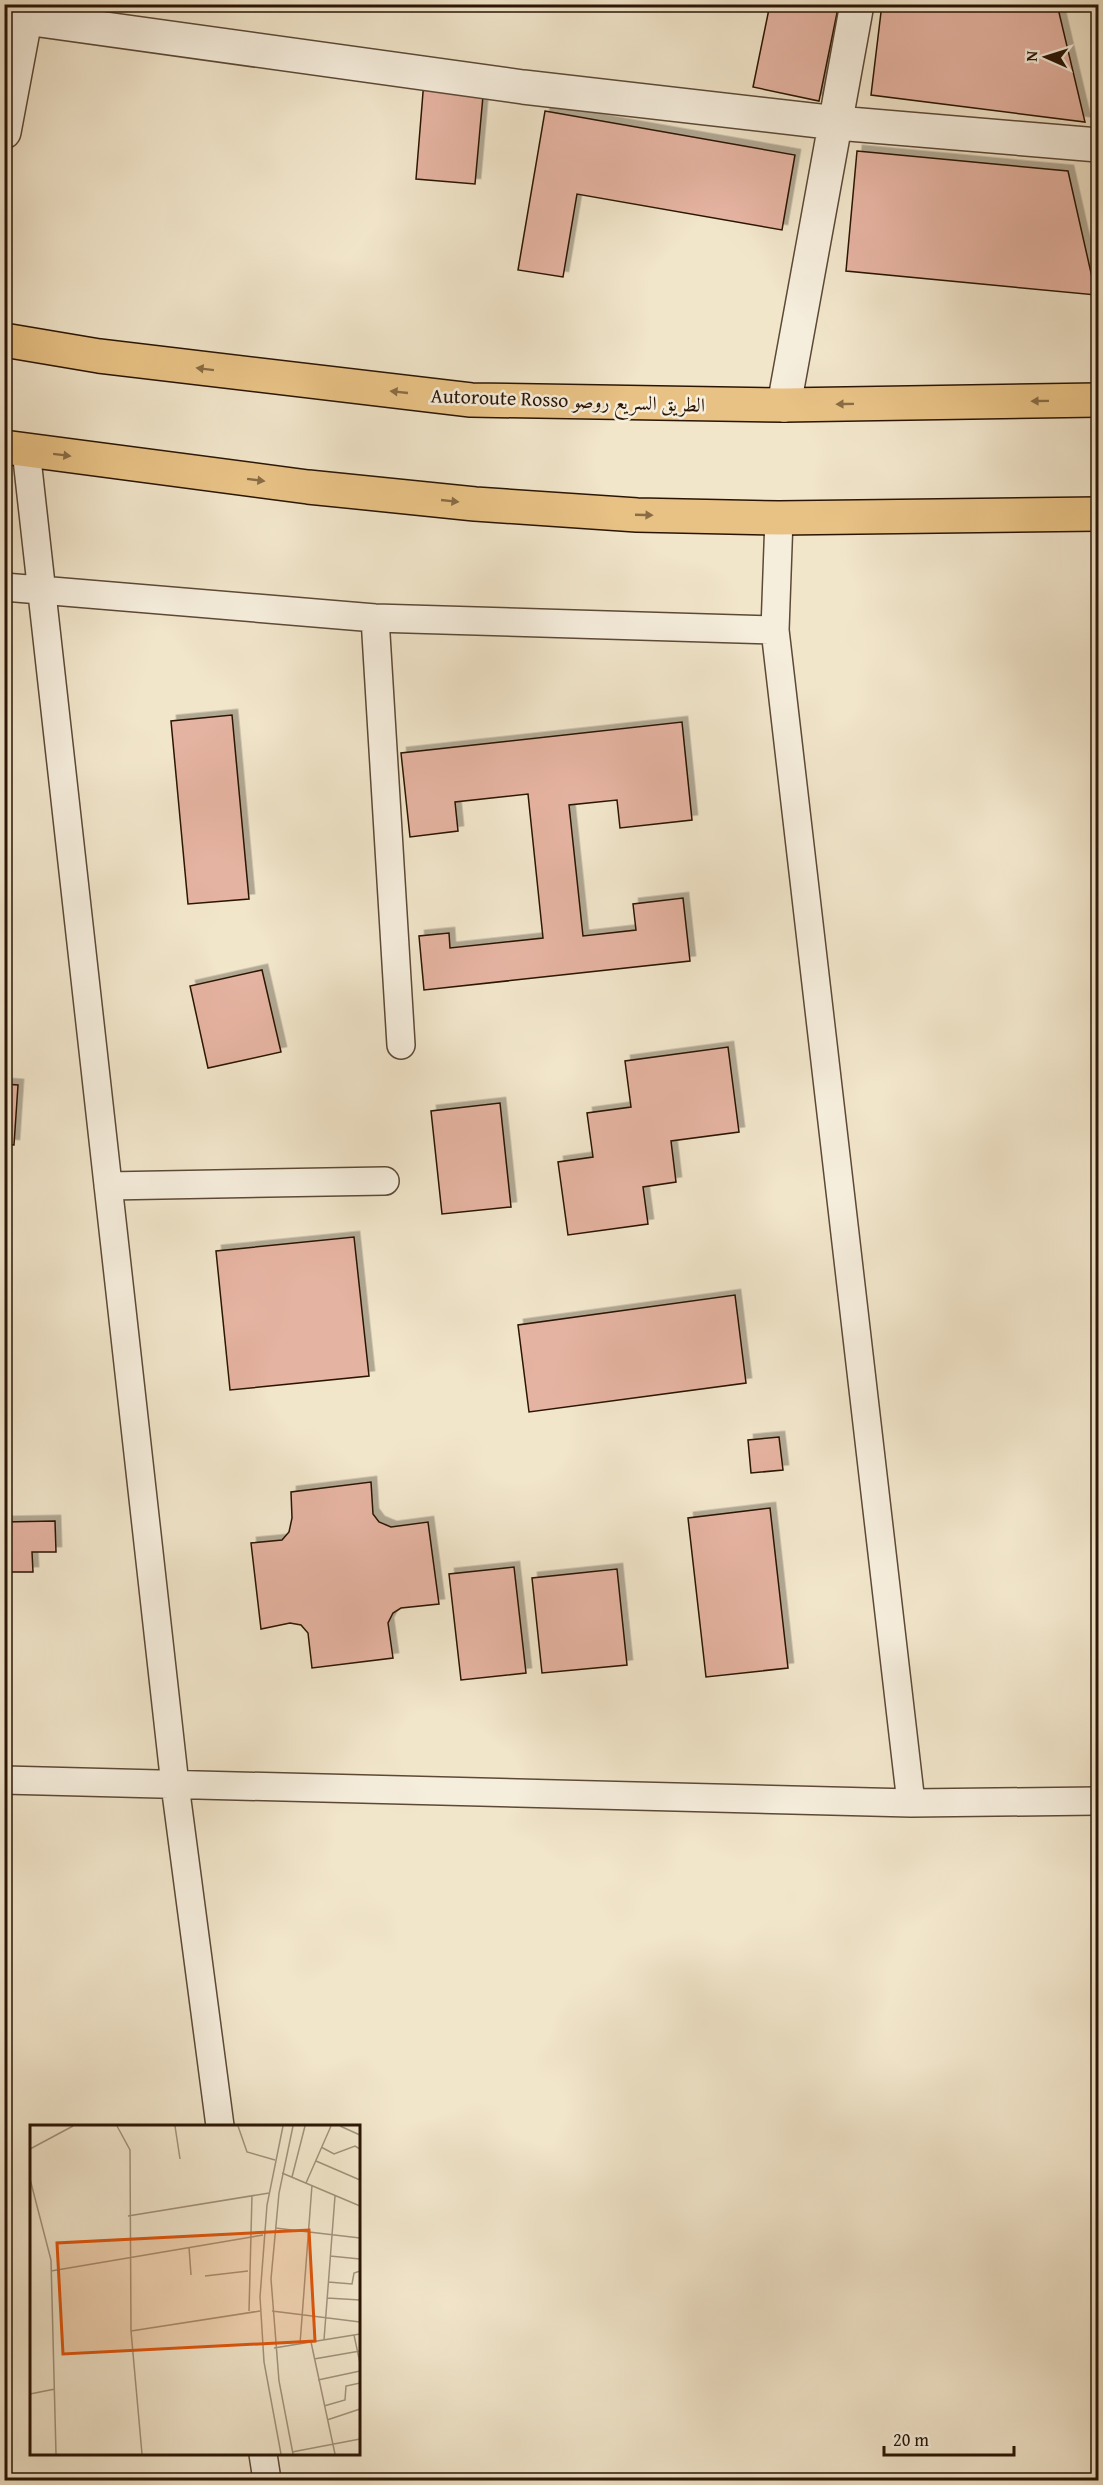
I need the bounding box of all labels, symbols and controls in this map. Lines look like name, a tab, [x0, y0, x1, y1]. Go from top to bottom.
north arrow	[1016, 27, 1076, 87]
text: N	[1019, 50, 1043, 62]
one-way arrow	[195, 365, 214, 374]
street label: Autoroute Rosso الطريق السريع روصو	[430, 380, 706, 423]
one-way arrow	[389, 387, 408, 397]
one-way arrow	[1031, 396, 1050, 406]
one-way arrow	[836, 399, 855, 409]
one-way arrow	[53, 450, 72, 460]
one-way arrow	[246, 475, 265, 485]
one-way arrow	[440, 496, 459, 506]
one-way arrow	[635, 510, 654, 520]
inset map	[30, 2125, 360, 2455]
scale bar	[884, 2419, 1014, 2457]
text: 20 m	[893, 2426, 929, 2453]

